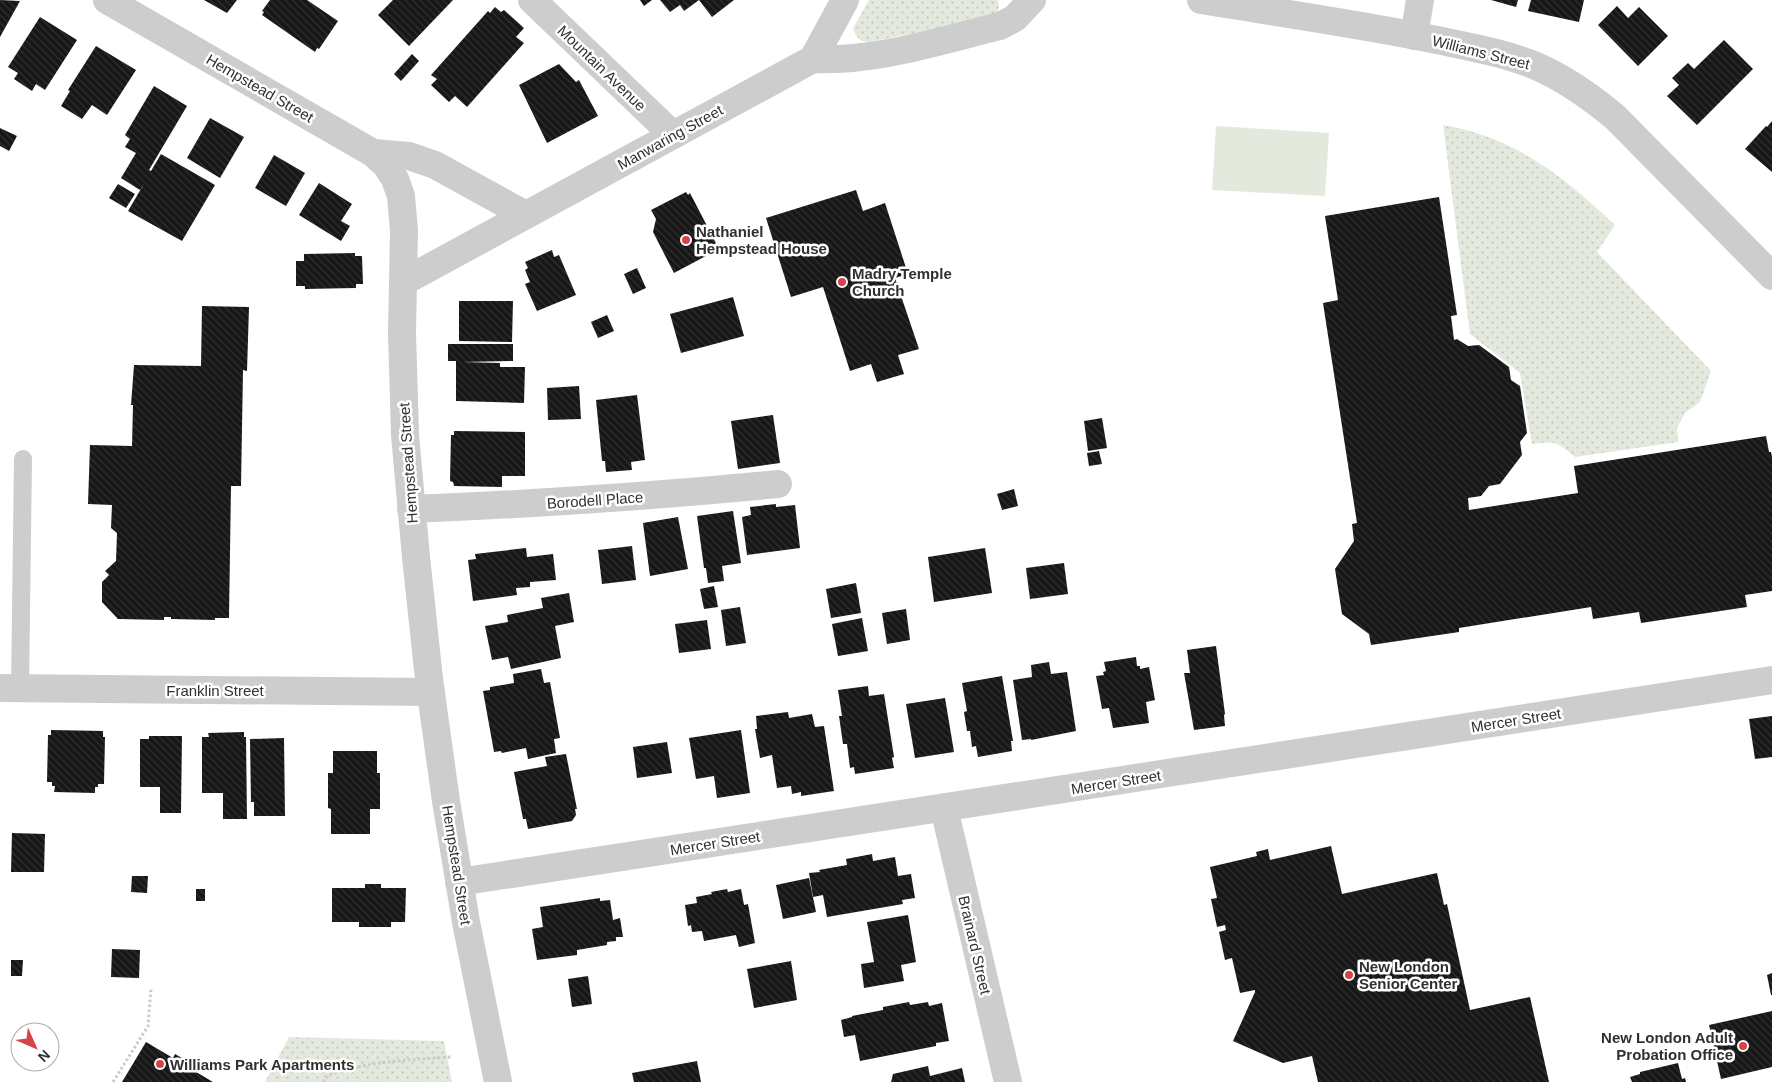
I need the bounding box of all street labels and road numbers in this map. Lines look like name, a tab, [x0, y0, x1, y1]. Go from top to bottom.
street label: Mountain Avenue	[554, 22, 650, 114]
street label: Williams Street	[1430, 32, 1532, 73]
street label: Hempstead Street	[203, 50, 317, 126]
street label: Manwaring Street	[614, 101, 726, 173]
street label: Hempstead Street	[395, 401, 421, 524]
street label: Borodell Place	[546, 488, 644, 512]
street label: Franklin Street	[166, 682, 265, 699]
street label: Mercer Street	[1470, 704, 1563, 736]
street label: Mercer Street	[1070, 766, 1163, 798]
street label: Hempstead Street	[439, 804, 475, 927]
street label: Mercer Street	[669, 827, 762, 859]
street label: Brainard Street	[955, 894, 995, 997]

